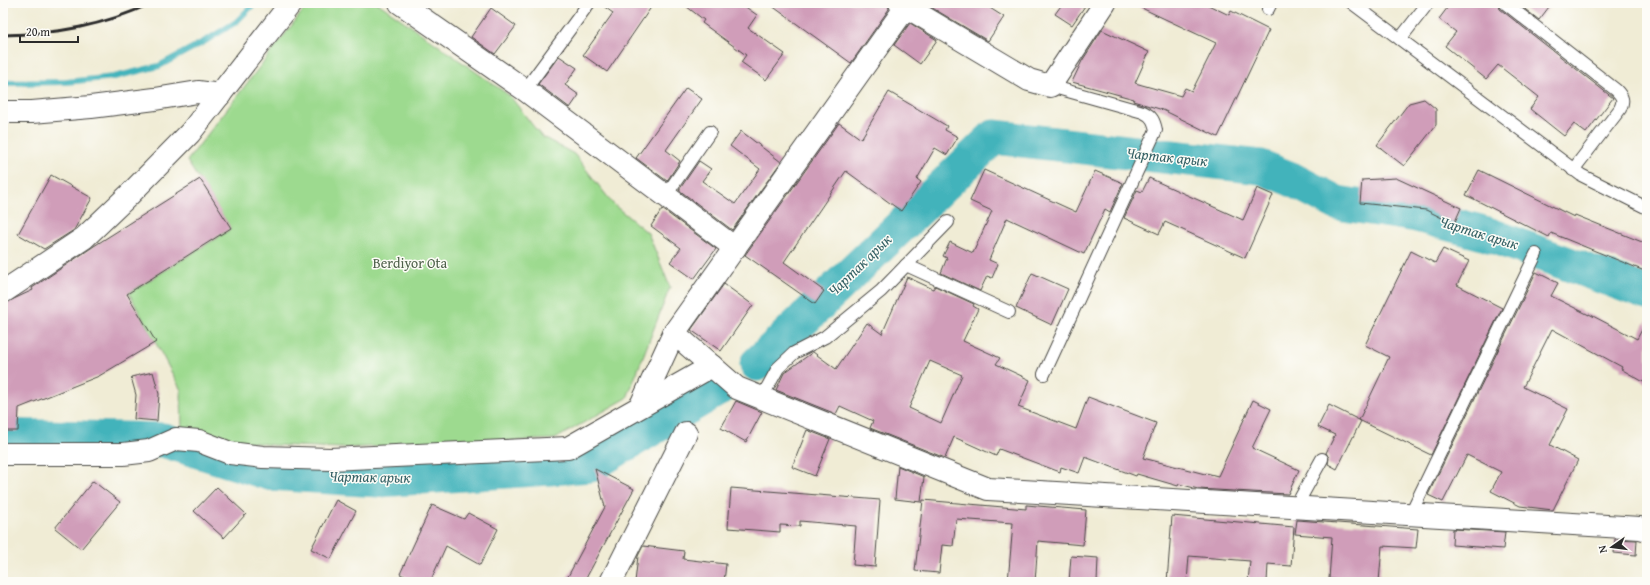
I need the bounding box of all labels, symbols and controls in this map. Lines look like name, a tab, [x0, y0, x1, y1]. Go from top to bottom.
scale bar	[20, 18, 78, 44]
text: 20 m	[26, 23, 50, 40]
water label: Чартак арык	[1125, 142, 1209, 171]
water label: Чартак арык	[1437, 211, 1522, 255]
water label: Чартак арык	[823, 228, 897, 301]
park label: Berdiyor Ota	[373, 253, 448, 273]
water label: Чартак арык	[329, 465, 412, 488]
north arrow	[1592, 527, 1632, 567]
text: N	[1593, 543, 1611, 555]

